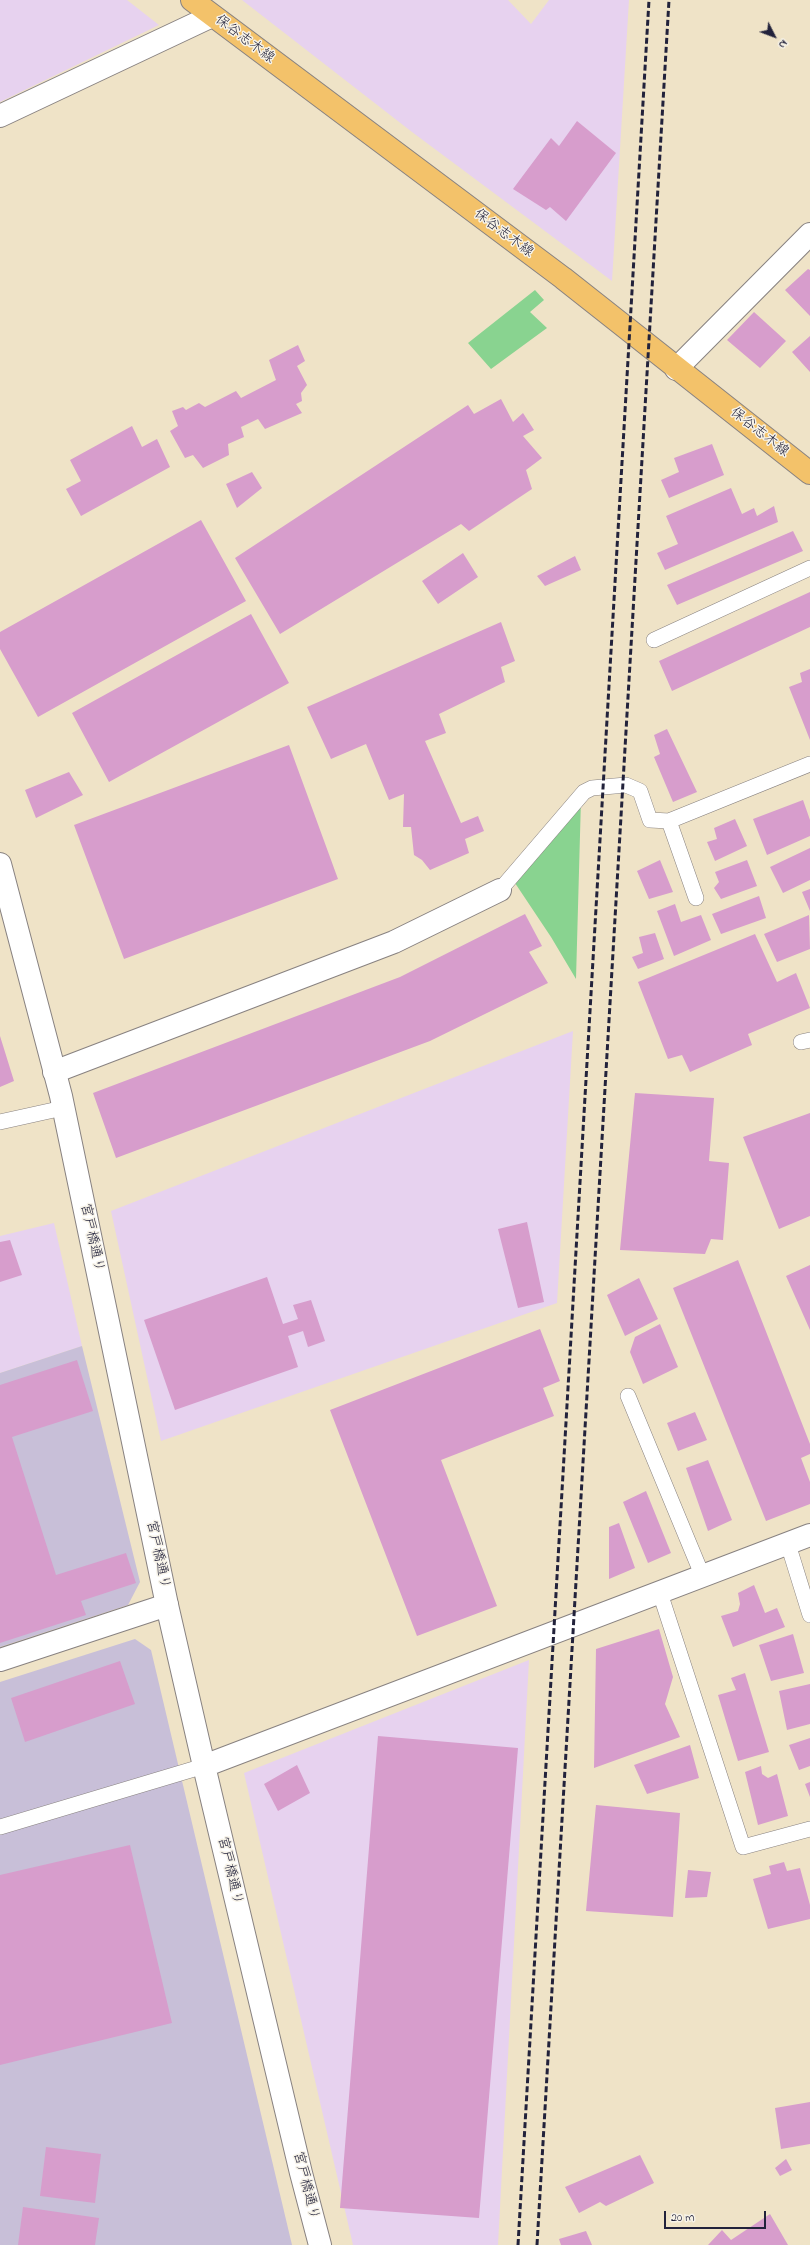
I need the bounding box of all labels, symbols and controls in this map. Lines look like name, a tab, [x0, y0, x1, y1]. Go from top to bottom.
street label: 保谷志木線	[211, 12, 277, 68]
north arrow	[754, 16, 794, 56]
text: N	[774, 36, 791, 52]
street label: 保谷志木線	[470, 206, 536, 262]
street label: 保谷志木線	[726, 405, 792, 461]
street label: 宮戸橋通り	[76, 1202, 106, 1274]
street label: 宮戸橋通り	[142, 1519, 172, 1591]
street label: 宮戸橋通り	[213, 1835, 245, 1907]
street label: 宮戸橋通り	[288, 2150, 322, 2222]
scale bar	[666, 2203, 768, 2229]
text: 20 m	[671, 2209, 694, 2227]

